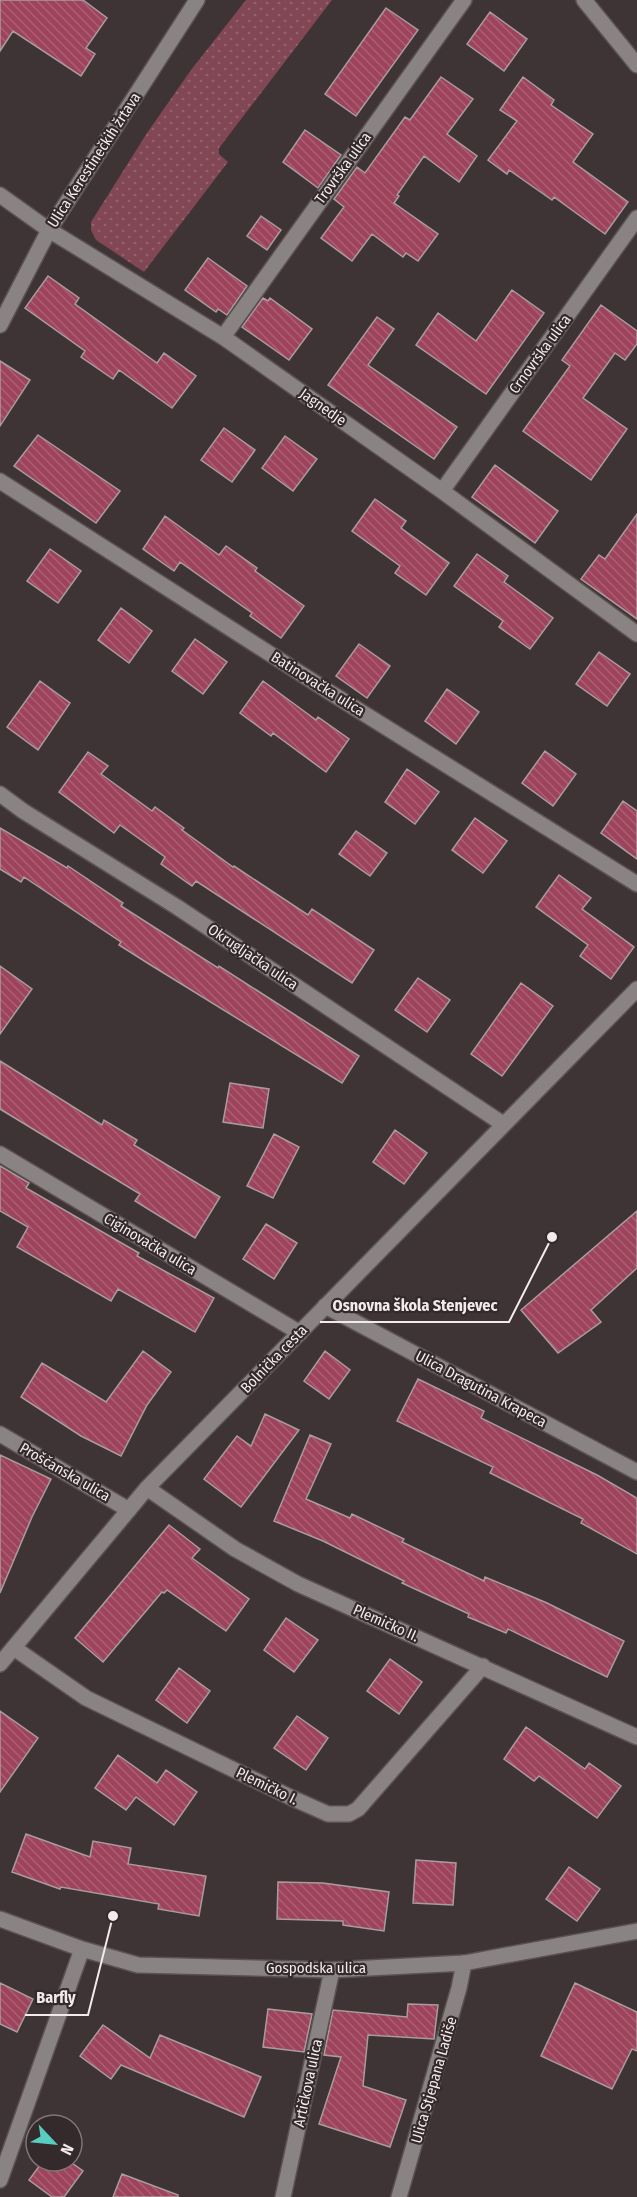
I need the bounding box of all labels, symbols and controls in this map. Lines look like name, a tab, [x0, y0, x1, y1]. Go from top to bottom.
street label: Ulica Kerestinečkih žrtava	[44, 89, 144, 231]
street label: Trovrška ulica	[311, 129, 375, 207]
street label: Crnovrška ulica	[505, 311, 575, 397]
street label: Jagnedje	[296, 384, 350, 430]
street label: Batinovačka ulica	[268, 648, 368, 720]
street label: Okrugljačka ulica	[204, 920, 302, 994]
street label: Ciginovačka ulica	[100, 1209, 200, 1279]
callout: Osnovna škola Stenjevec	[320, 1288, 509, 1322]
text: Osnovna škola Stenjevec	[333, 1296, 497, 1315]
street label: Bolnička cesta	[237, 1321, 311, 1397]
street label: Ulica Dragutina Krapeca	[412, 1347, 550, 1431]
street label: Proščanska ulica	[17, 1439, 113, 1505]
street label: Plemičko II.	[350, 1601, 422, 1645]
street label: Plemičko I.	[233, 1763, 301, 1809]
street label: Gospodska ulica	[266, 1959, 366, 1977]
callout: Barfly	[25, 1981, 88, 2015]
text: Barfly	[36, 1988, 76, 2007]
street label: Ulica Stjepana Ladiše	[407, 2015, 461, 2145]
street label: Artičkova ulica	[290, 2037, 326, 2129]
north arrow	[24, 2113, 84, 2173]
text: N	[56, 2141, 78, 2158]

